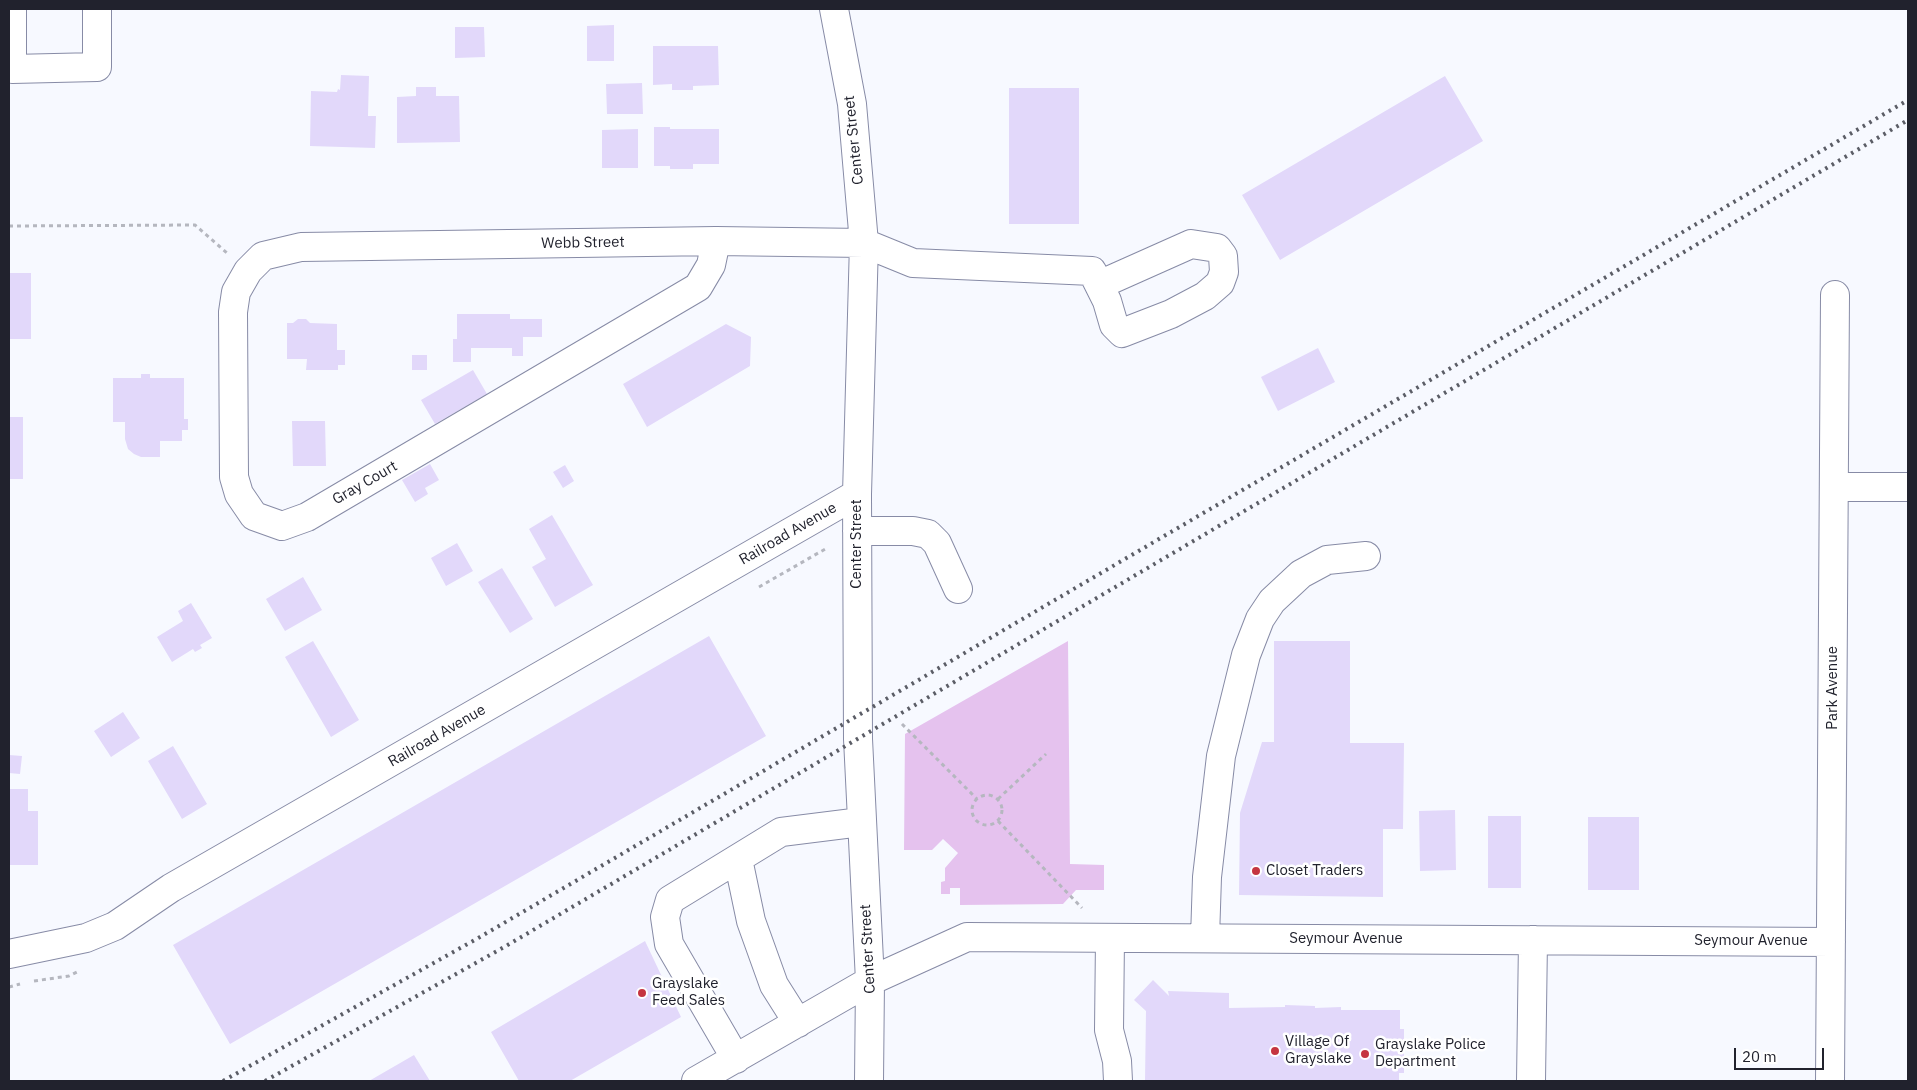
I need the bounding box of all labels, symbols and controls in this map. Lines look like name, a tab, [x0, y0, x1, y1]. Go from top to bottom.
street label: Center Street	[840, 94, 868, 186]
street label: Webb Street	[541, 233, 625, 253]
street label: Gray Court	[329, 457, 401, 509]
street label: Railroad Avenue	[736, 499, 840, 569]
street label: Center Street	[848, 499, 866, 589]
street label: Park Avenue	[1824, 646, 1842, 730]
street label: Railroad Avenue	[385, 701, 489, 771]
place label: Closet Traders	[1266, 862, 1363, 880]
marker: Closet Traders	[1250, 865, 1262, 877]
street label: Center Street	[857, 904, 879, 994]
street label: Seymour Avenue	[1289, 930, 1403, 948]
street label: Seymour Avenue	[1694, 932, 1808, 950]
place label: Grayslake Feed Sales	[652, 975, 725, 1010]
marker: Grayslake Feed Sales	[636, 987, 648, 999]
place label: Village Of Grayslake	[1285, 1033, 1352, 1068]
place label: Grayslake Police Department	[1375, 1036, 1486, 1071]
scale bar	[1737, 1038, 1827, 1070]
marker: Village Of Grayslake	[1269, 1045, 1281, 1057]
text: 20 m	[1742, 1047, 1777, 1066]
marker: Grayslake Police Department	[1359, 1048, 1371, 1060]

